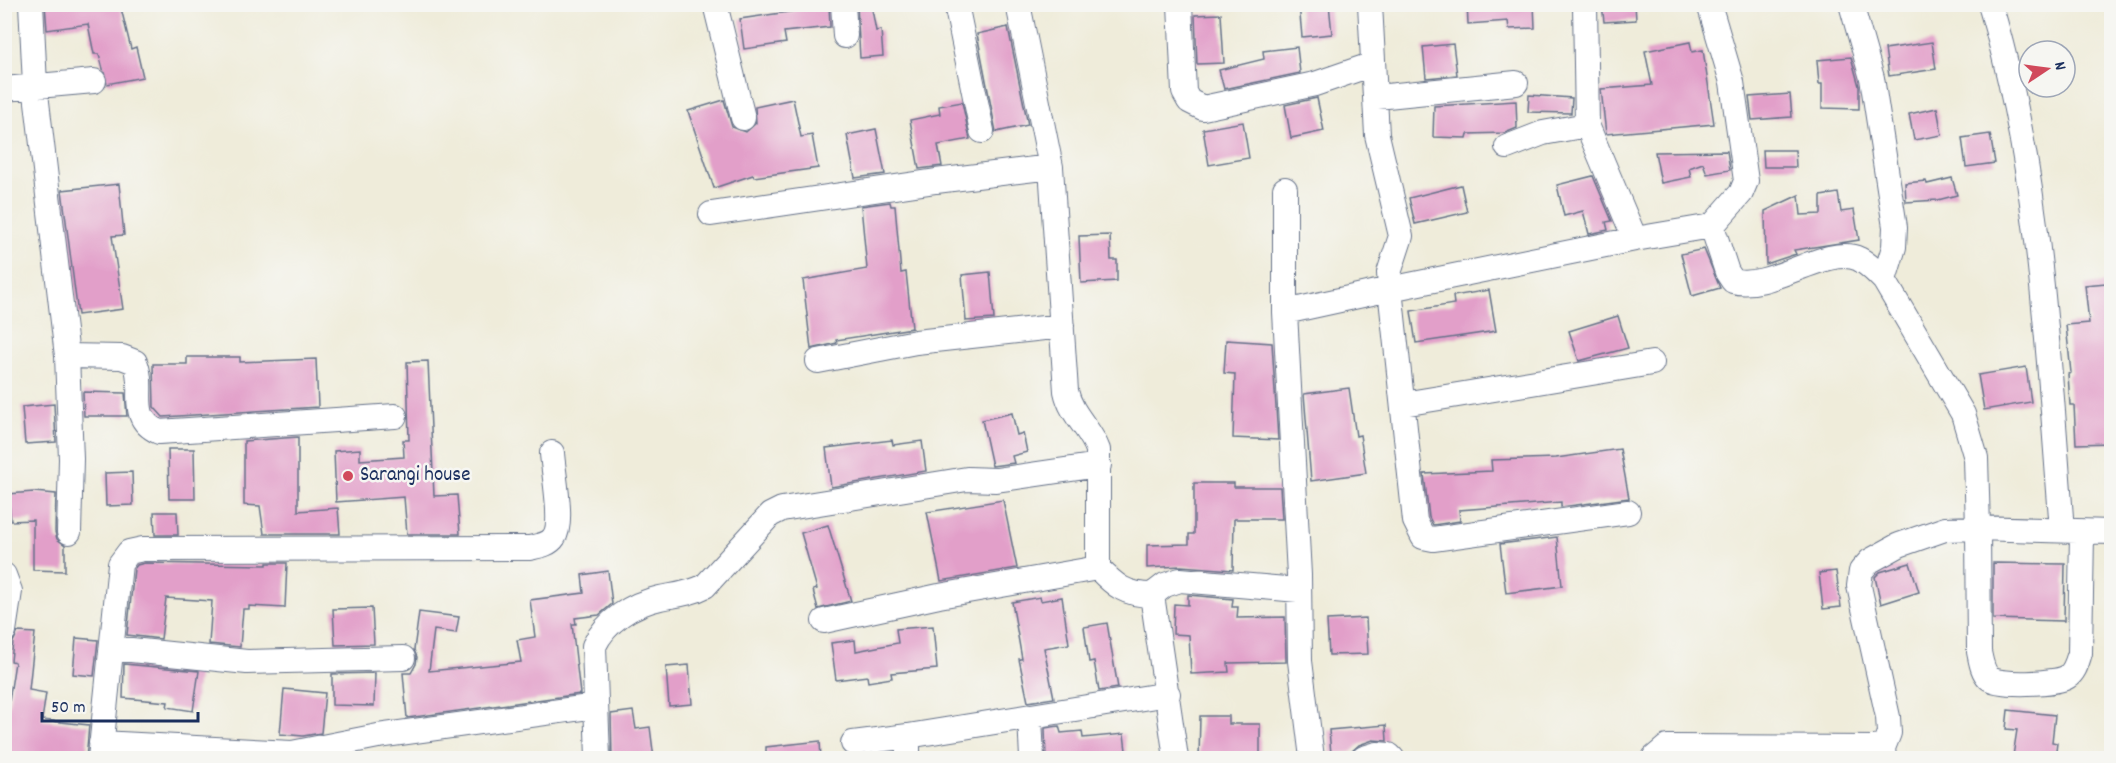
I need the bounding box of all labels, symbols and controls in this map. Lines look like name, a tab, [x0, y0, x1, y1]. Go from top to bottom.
north arrow	[2017, 39, 2077, 99]
text: N	[2047, 60, 2071, 73]
place label: Sarangi house	[360, 461, 470, 491]
marker: Sarangi house	[341, 469, 355, 483]
scale bar	[42, 685, 198, 723]
text: 50 m	[51, 696, 86, 721]

